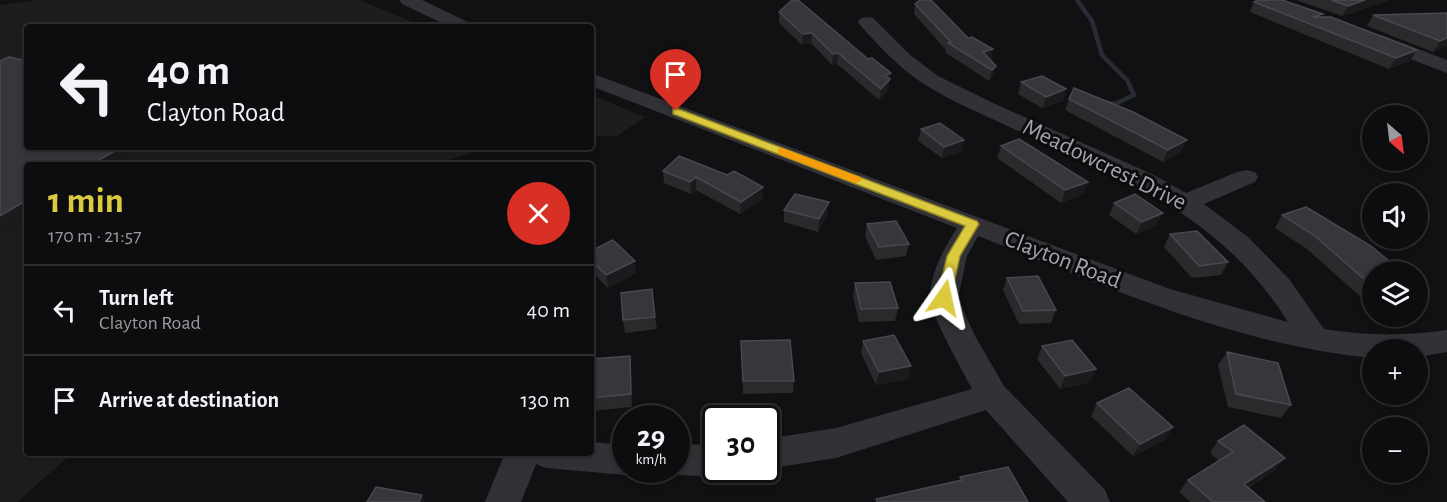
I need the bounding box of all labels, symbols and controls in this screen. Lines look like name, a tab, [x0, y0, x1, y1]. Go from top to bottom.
icon: left	[48, 48, 126, 126]
pin	[650, 49, 701, 111]
text: 40 m	[147, 50, 230, 92]
icon: arrive	[659, 58, 692, 91]
text: Clayton Road	[147, 99, 285, 126]
north arrow	[1362, 105, 1428, 171]
map controls	[1362, 105, 1428, 483]
street label: Meadowcrest Drive	[1019, 115, 1190, 215]
button: close	[507, 182, 570, 245]
text: 1 min	[48, 183, 124, 219]
button: sound	[1362, 183, 1428, 249]
text: 170 m · 21:57	[48, 226, 142, 246]
street label: Clayton Road	[1001, 227, 1124, 293]
button: layers	[1362, 261, 1428, 327]
position arrow	[912, 266, 976, 330]
text: Turn left	[99, 287, 173, 309]
icon: left	[48, 294, 81, 327]
text: 40 m	[527, 299, 570, 321]
text: Clayton Road	[99, 313, 201, 333]
button: +	[1362, 339, 1428, 405]
icon: arrive	[48, 384, 81, 417]
text: Arrive at destination	[99, 389, 279, 411]
text: 130 m	[521, 389, 570, 411]
speed limit sign: 30	[702, 405, 780, 483]
button: −	[1362, 417, 1428, 483]
text: 29	[637, 422, 665, 452]
text: km/h	[636, 452, 666, 467]

